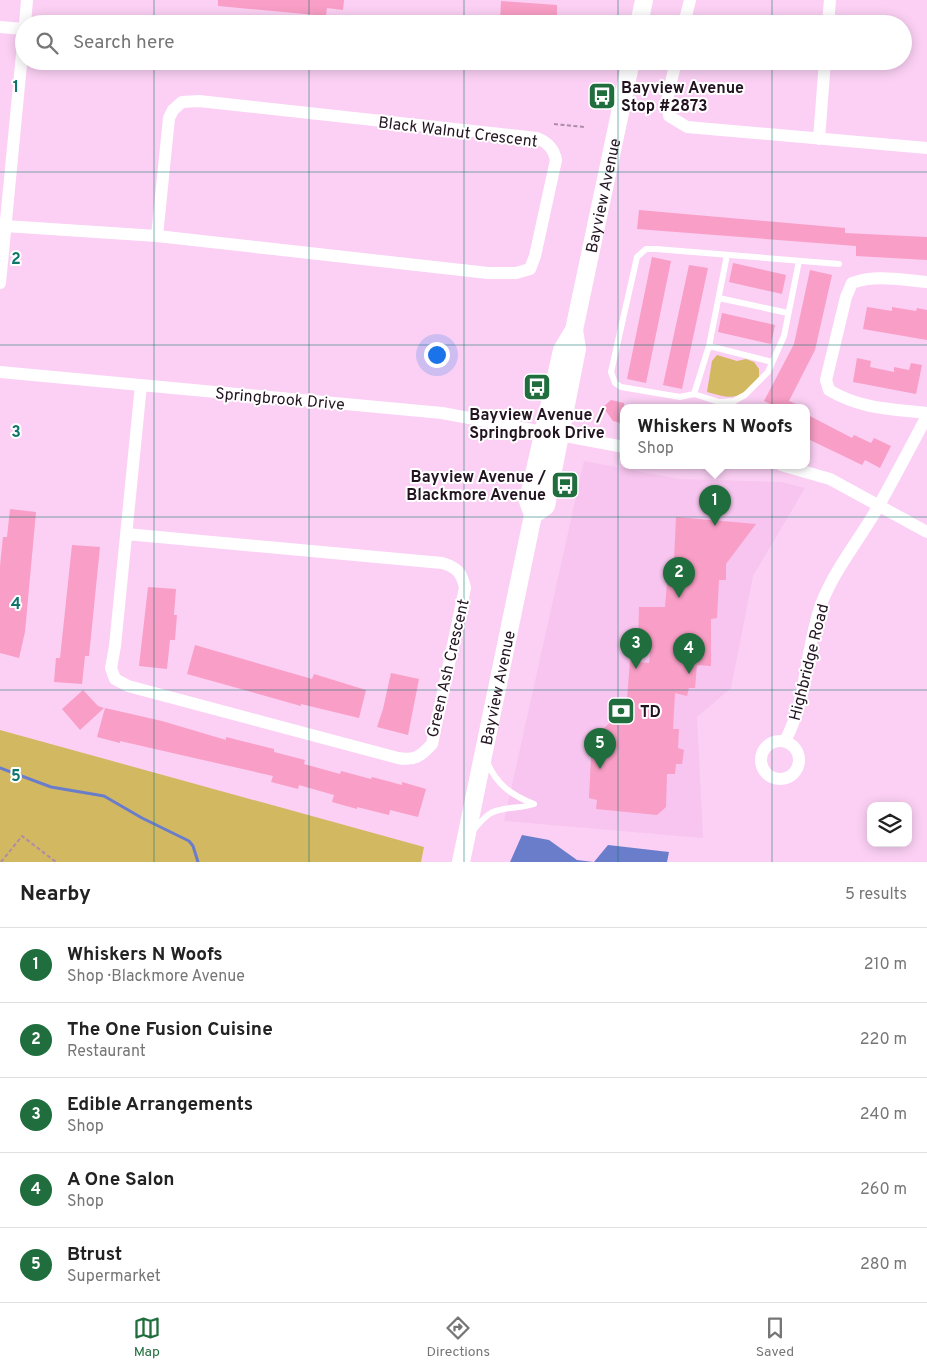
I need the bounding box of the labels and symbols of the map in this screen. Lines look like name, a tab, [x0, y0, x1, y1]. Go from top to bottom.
text: 1	[13, 78, 19, 98]
place label: Bayview Avenue Stop #2873	[621, 79, 744, 117]
bus stop icon: Bayview Avenue Stop #2873	[587, 81, 617, 111]
street label: Black Walnut Crescent	[377, 113, 539, 153]
street label: Bayview Avenue	[583, 137, 626, 255]
text: 2	[11, 250, 21, 270]
your location	[424, 342, 450, 368]
bus stop icon: Bayview Avenue / Springbrook Drive	[522, 372, 552, 402]
street label: Springbrook Drive	[214, 384, 345, 416]
place label: Bayview Avenue / Springbrook Drive	[469, 406, 605, 444]
text: 3	[11, 423, 21, 443]
place label: Bayview Avenue / Blackmore Avenue	[406, 468, 547, 506]
bus stop icon: Bayview Avenue / Blackmore Avenue	[550, 470, 580, 500]
pin: 1	[699, 485, 731, 526]
pin: 2	[663, 557, 695, 598]
text: 4	[11, 595, 21, 615]
street label: Green Ash Crescent	[423, 597, 475, 740]
street label: Highbridge Road	[786, 602, 834, 723]
pin: 3	[620, 628, 652, 669]
street label: Bayview Avenue	[477, 629, 521, 747]
pin: 4	[673, 633, 705, 674]
bank icon: TD	[606, 696, 636, 726]
place label: TD	[640, 703, 661, 723]
pin: 5	[584, 728, 616, 769]
text: 5	[11, 767, 21, 787]

